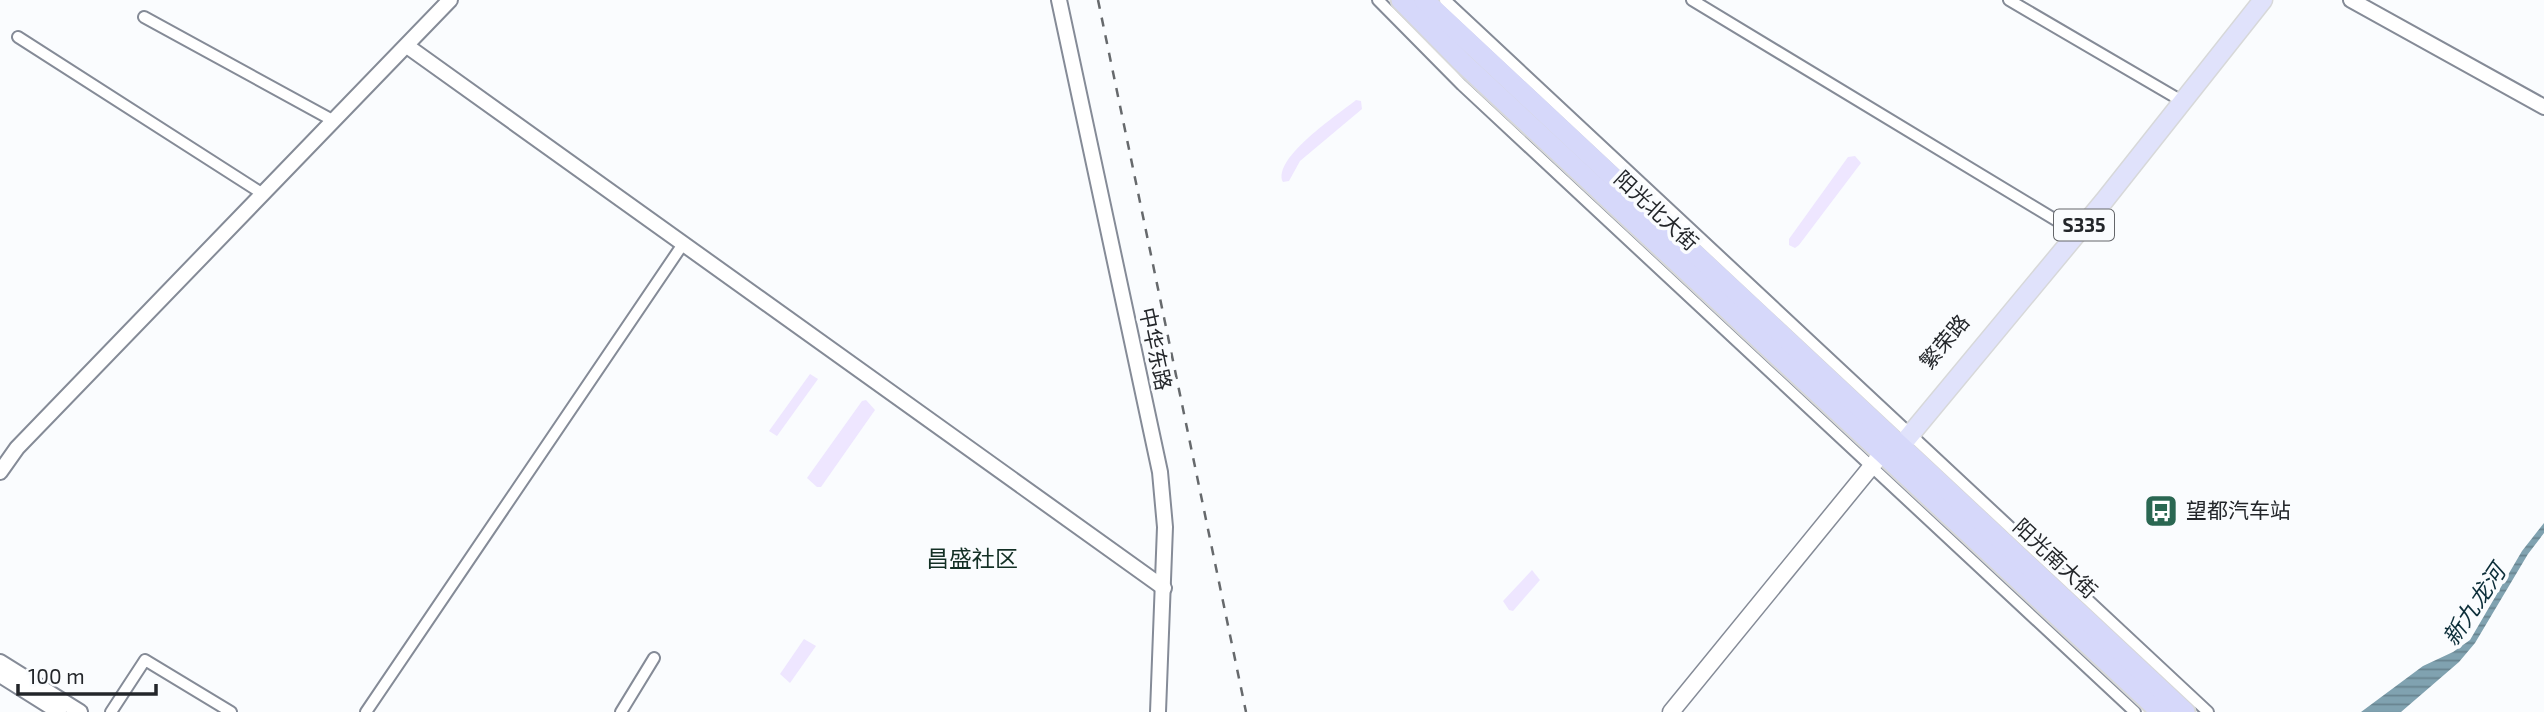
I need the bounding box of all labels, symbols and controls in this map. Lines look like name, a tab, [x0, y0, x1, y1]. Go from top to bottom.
street label: 阳光北大街	[1610, 165, 1704, 255]
road number: S335	[2054, 210, 2114, 241]
street label: 中华东路	[1136, 305, 1177, 392]
street label: 繁荣路	[1914, 309, 1974, 373]
bus stop icon: 望都汽车站	[2142, 492, 2180, 530]
place label: 望都汽车站	[2186, 497, 2291, 522]
street label: 阳光南大街	[2009, 513, 2103, 603]
district label: 昌盛社区	[926, 544, 1018, 572]
water label: 新九龙河	[2436, 555, 2513, 650]
scale bar	[18, 652, 156, 696]
text: 100 m	[28, 663, 85, 688]

